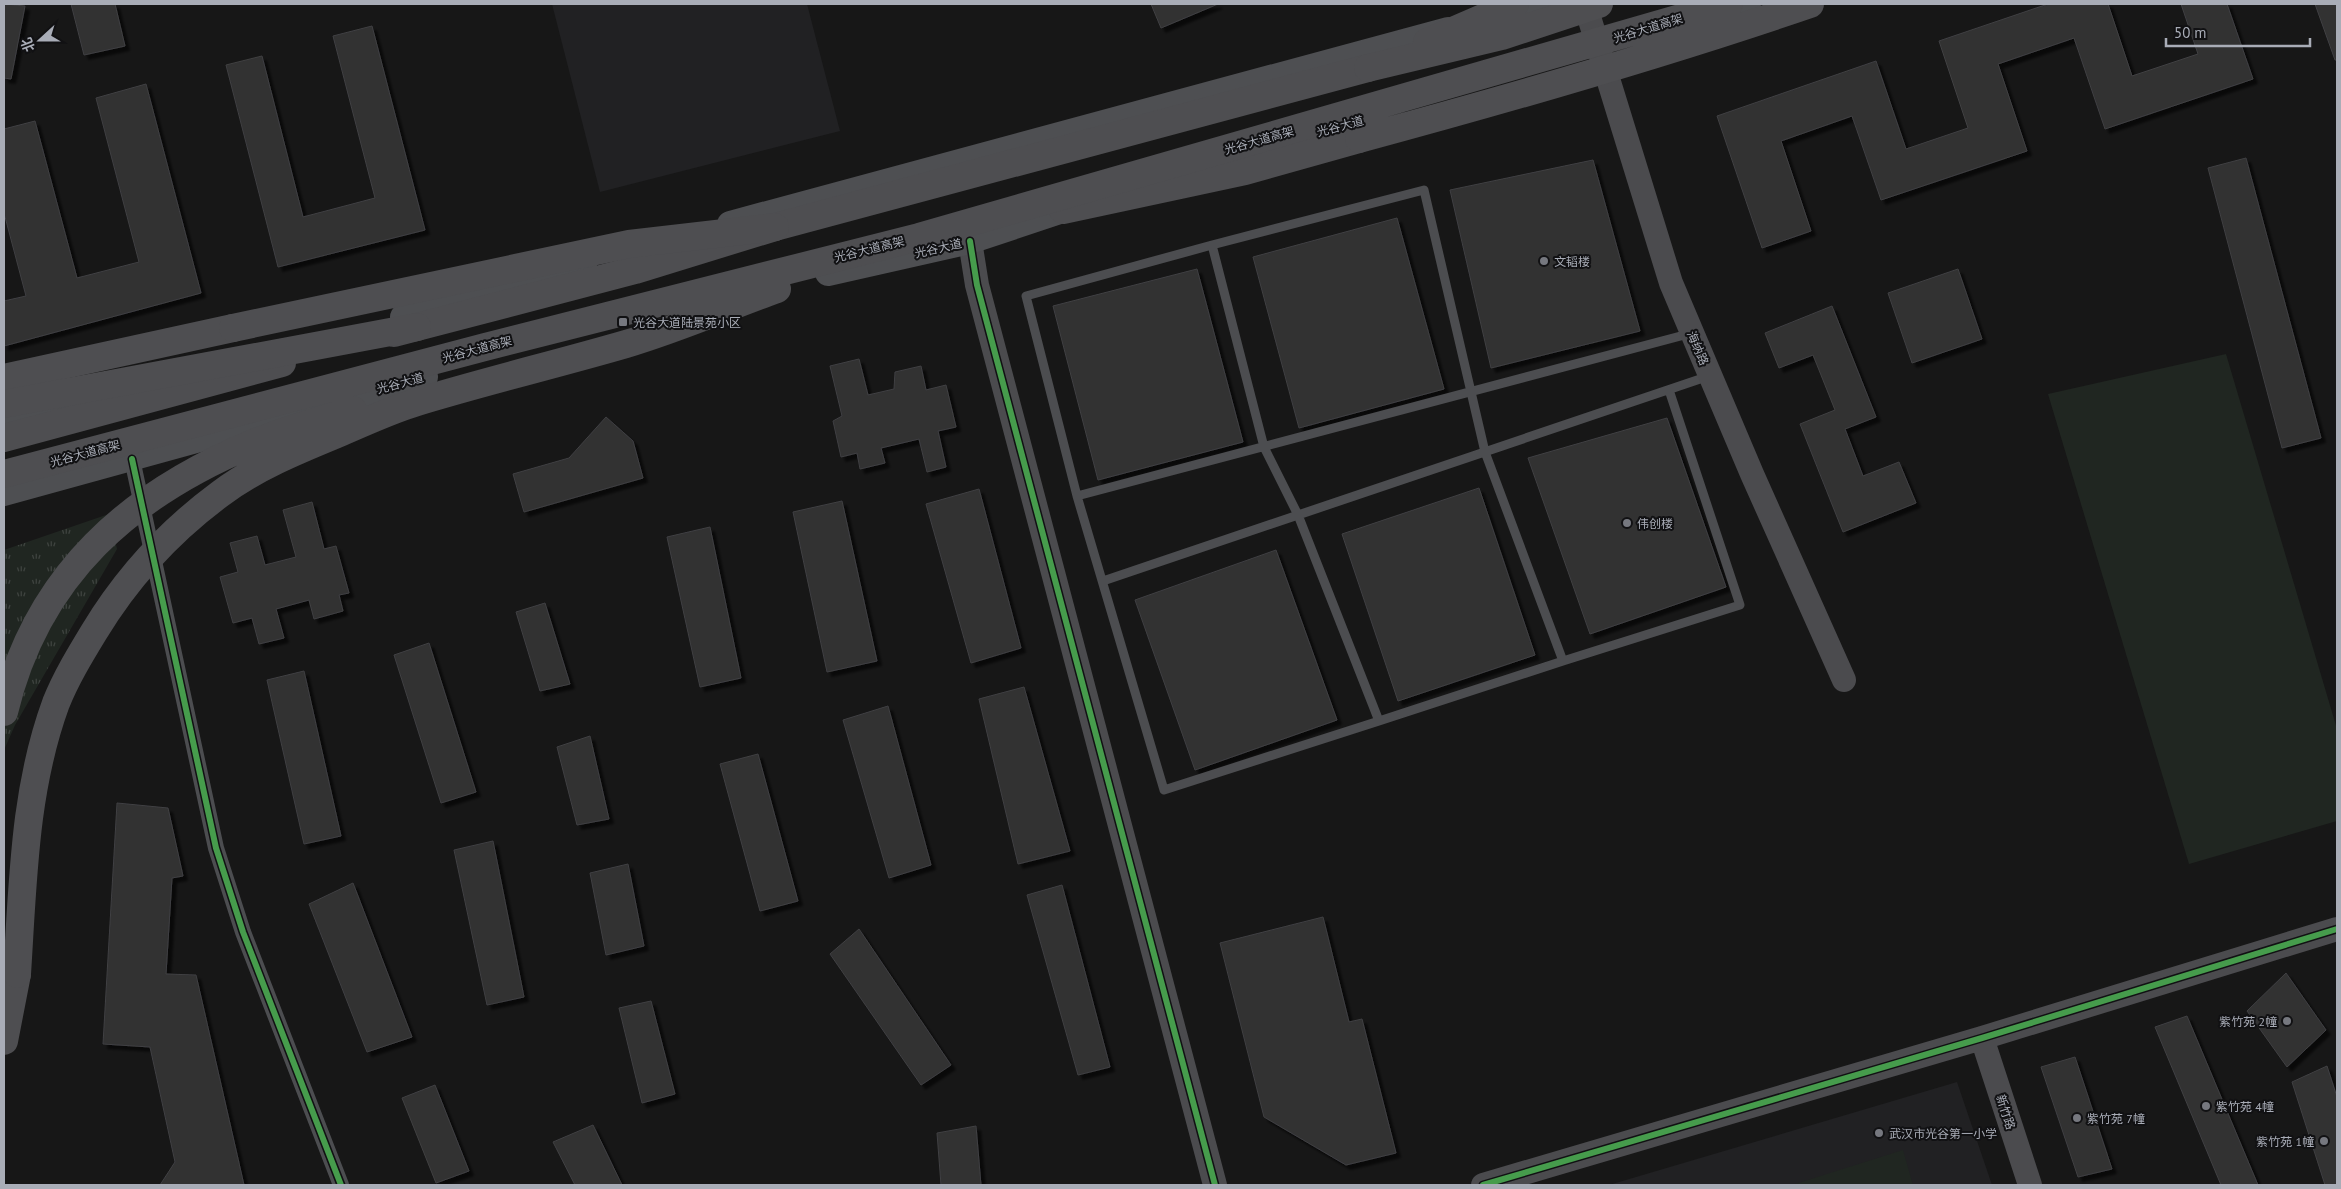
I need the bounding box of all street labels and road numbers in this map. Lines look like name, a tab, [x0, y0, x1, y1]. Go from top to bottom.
street label: 光谷大道高架	[1611, 10, 1685, 46]
street label: 光谷大道	[1315, 113, 1365, 139]
street label: 光谷大道高架	[1222, 123, 1296, 157]
street label: 光谷大道高架	[832, 233, 906, 265]
street label: 光谷大道	[913, 235, 963, 261]
street label: 海纳路	[1684, 328, 1712, 368]
street label: 光谷大道高架	[440, 332, 514, 366]
street label: 光谷大道	[375, 370, 425, 396]
street label: 光谷大道高架	[48, 436, 122, 470]
street label: 新竹路	[1993, 1093, 2019, 1131]

